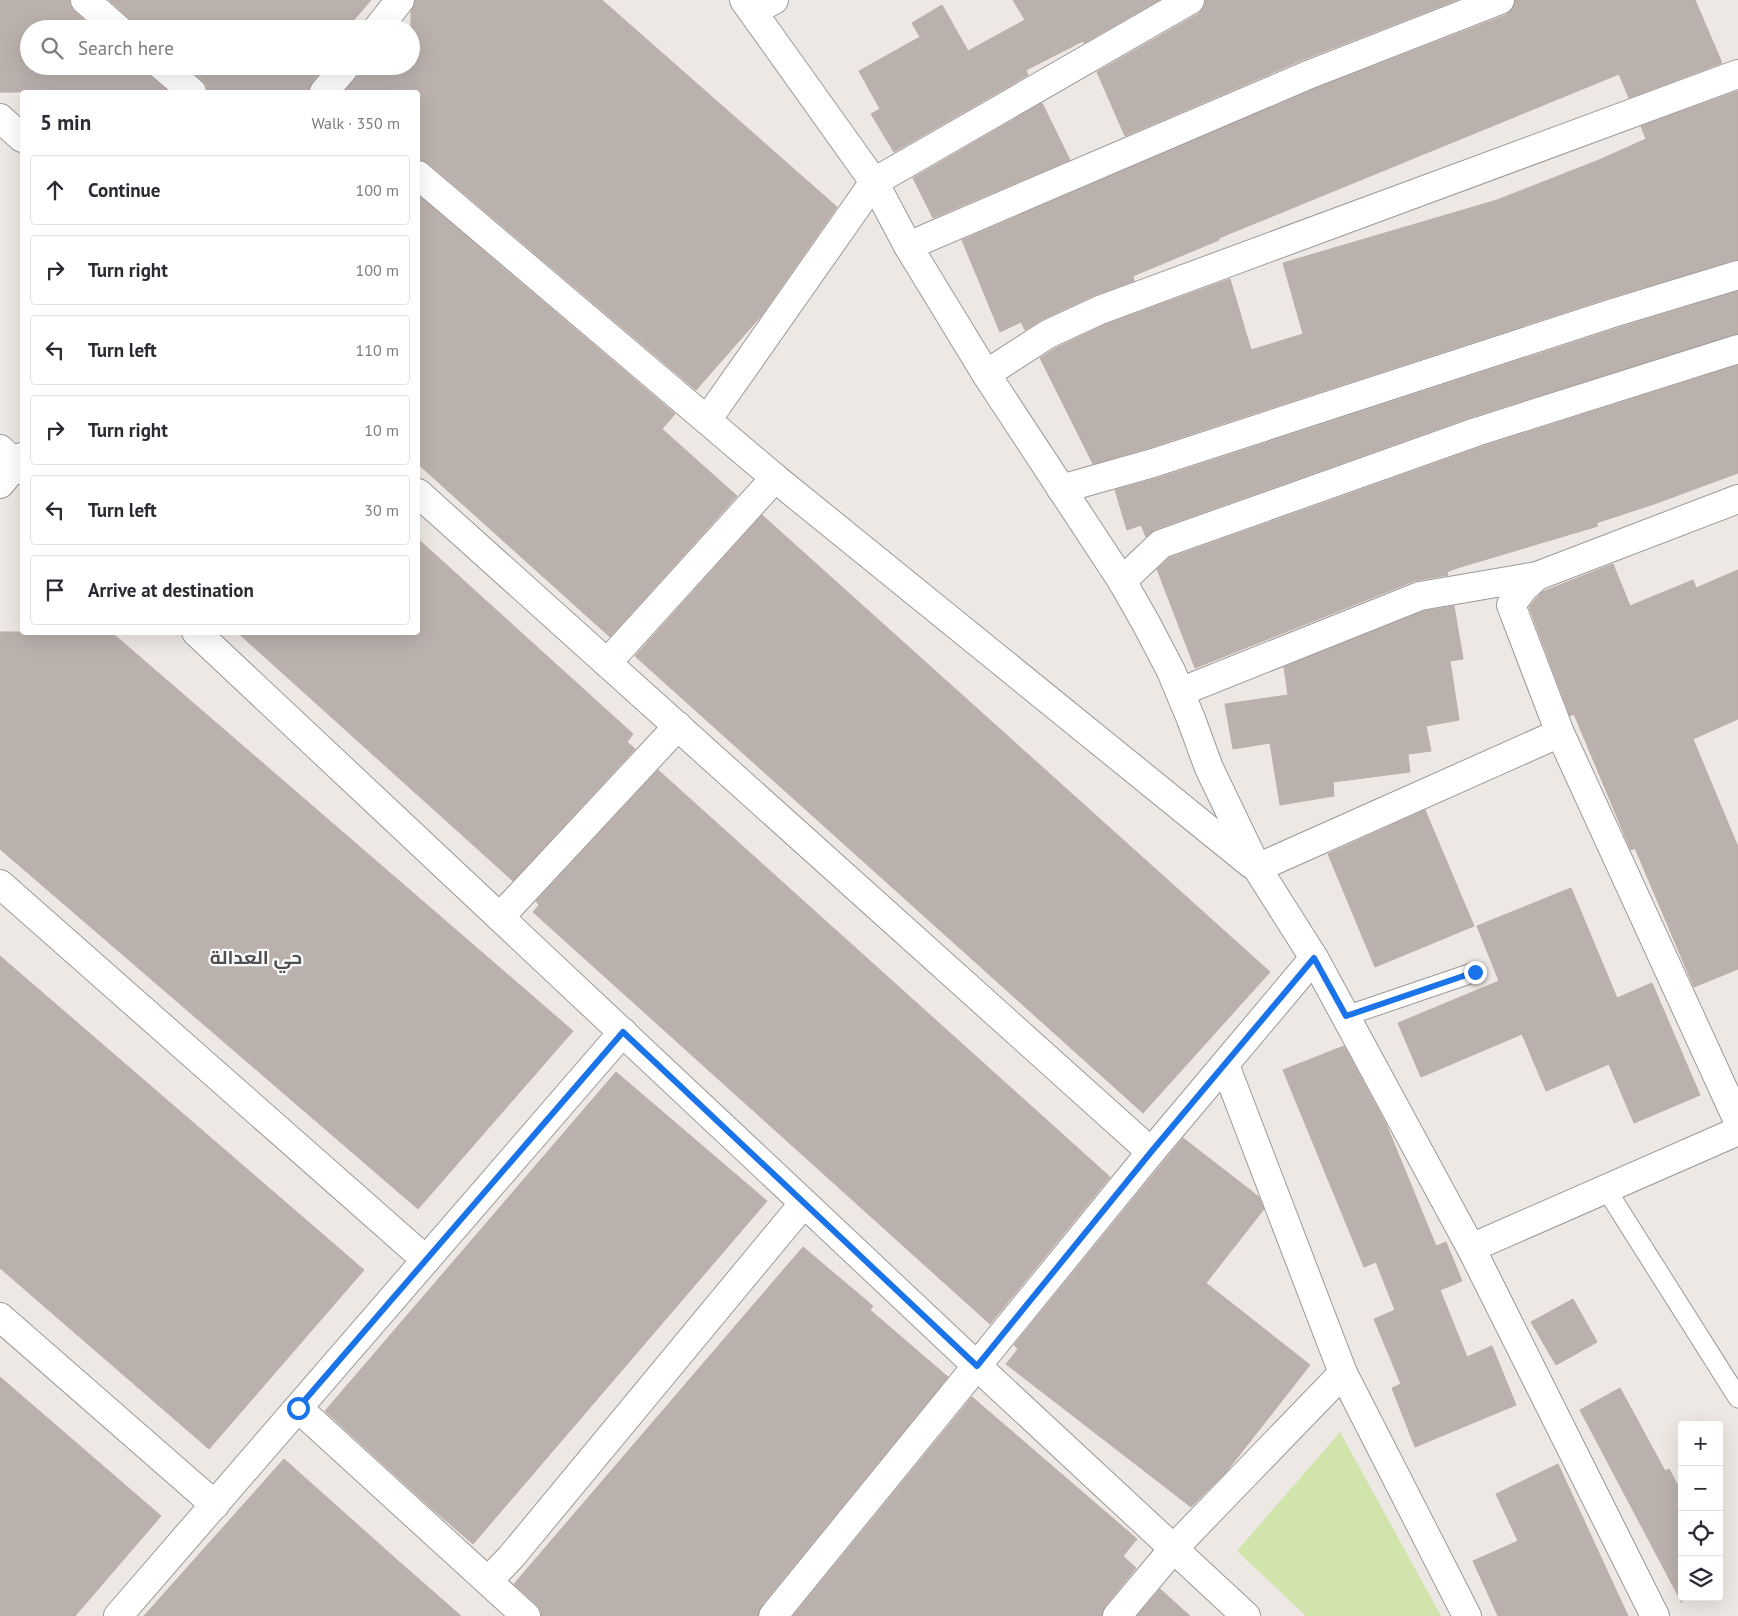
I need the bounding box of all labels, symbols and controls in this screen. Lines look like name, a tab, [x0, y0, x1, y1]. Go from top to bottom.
search box	[20, 20, 420, 75]
icon: search	[38, 34, 66, 62]
text: Search here	[78, 36, 174, 60]
text: 5 min	[40, 109, 91, 136]
text: Walk · 350 m	[311, 113, 400, 133]
icon: ahead	[41, 176, 69, 204]
text: Continue	[88, 178, 160, 202]
text: 100 m	[356, 180, 399, 200]
icon: right	[41, 256, 69, 284]
text: Turn right	[88, 258, 168, 282]
text: 100 m	[356, 260, 399, 280]
icon: left	[41, 336, 69, 364]
text: Turn left	[88, 338, 157, 362]
text: 110 m	[356, 340, 399, 360]
icon: right	[41, 416, 69, 444]
text: Turn right	[88, 418, 168, 442]
text: 10 m	[364, 420, 399, 440]
icon: left	[41, 496, 69, 524]
text: Turn left	[88, 498, 157, 522]
text: 30 m	[364, 500, 399, 520]
icon: arrive	[41, 576, 69, 604]
text: Arrive at destination	[88, 578, 254, 602]
district label: حي العدالة	[210, 945, 302, 973]
route end	[1464, 961, 1487, 984]
route start	[287, 1397, 310, 1420]
map controls	[1678, 1421, 1723, 1601]
button: +	[1678, 1421, 1723, 1466]
button: −	[1678, 1466, 1723, 1511]
button: locate	[1678, 1511, 1723, 1556]
button: layers	[1678, 1556, 1723, 1601]

